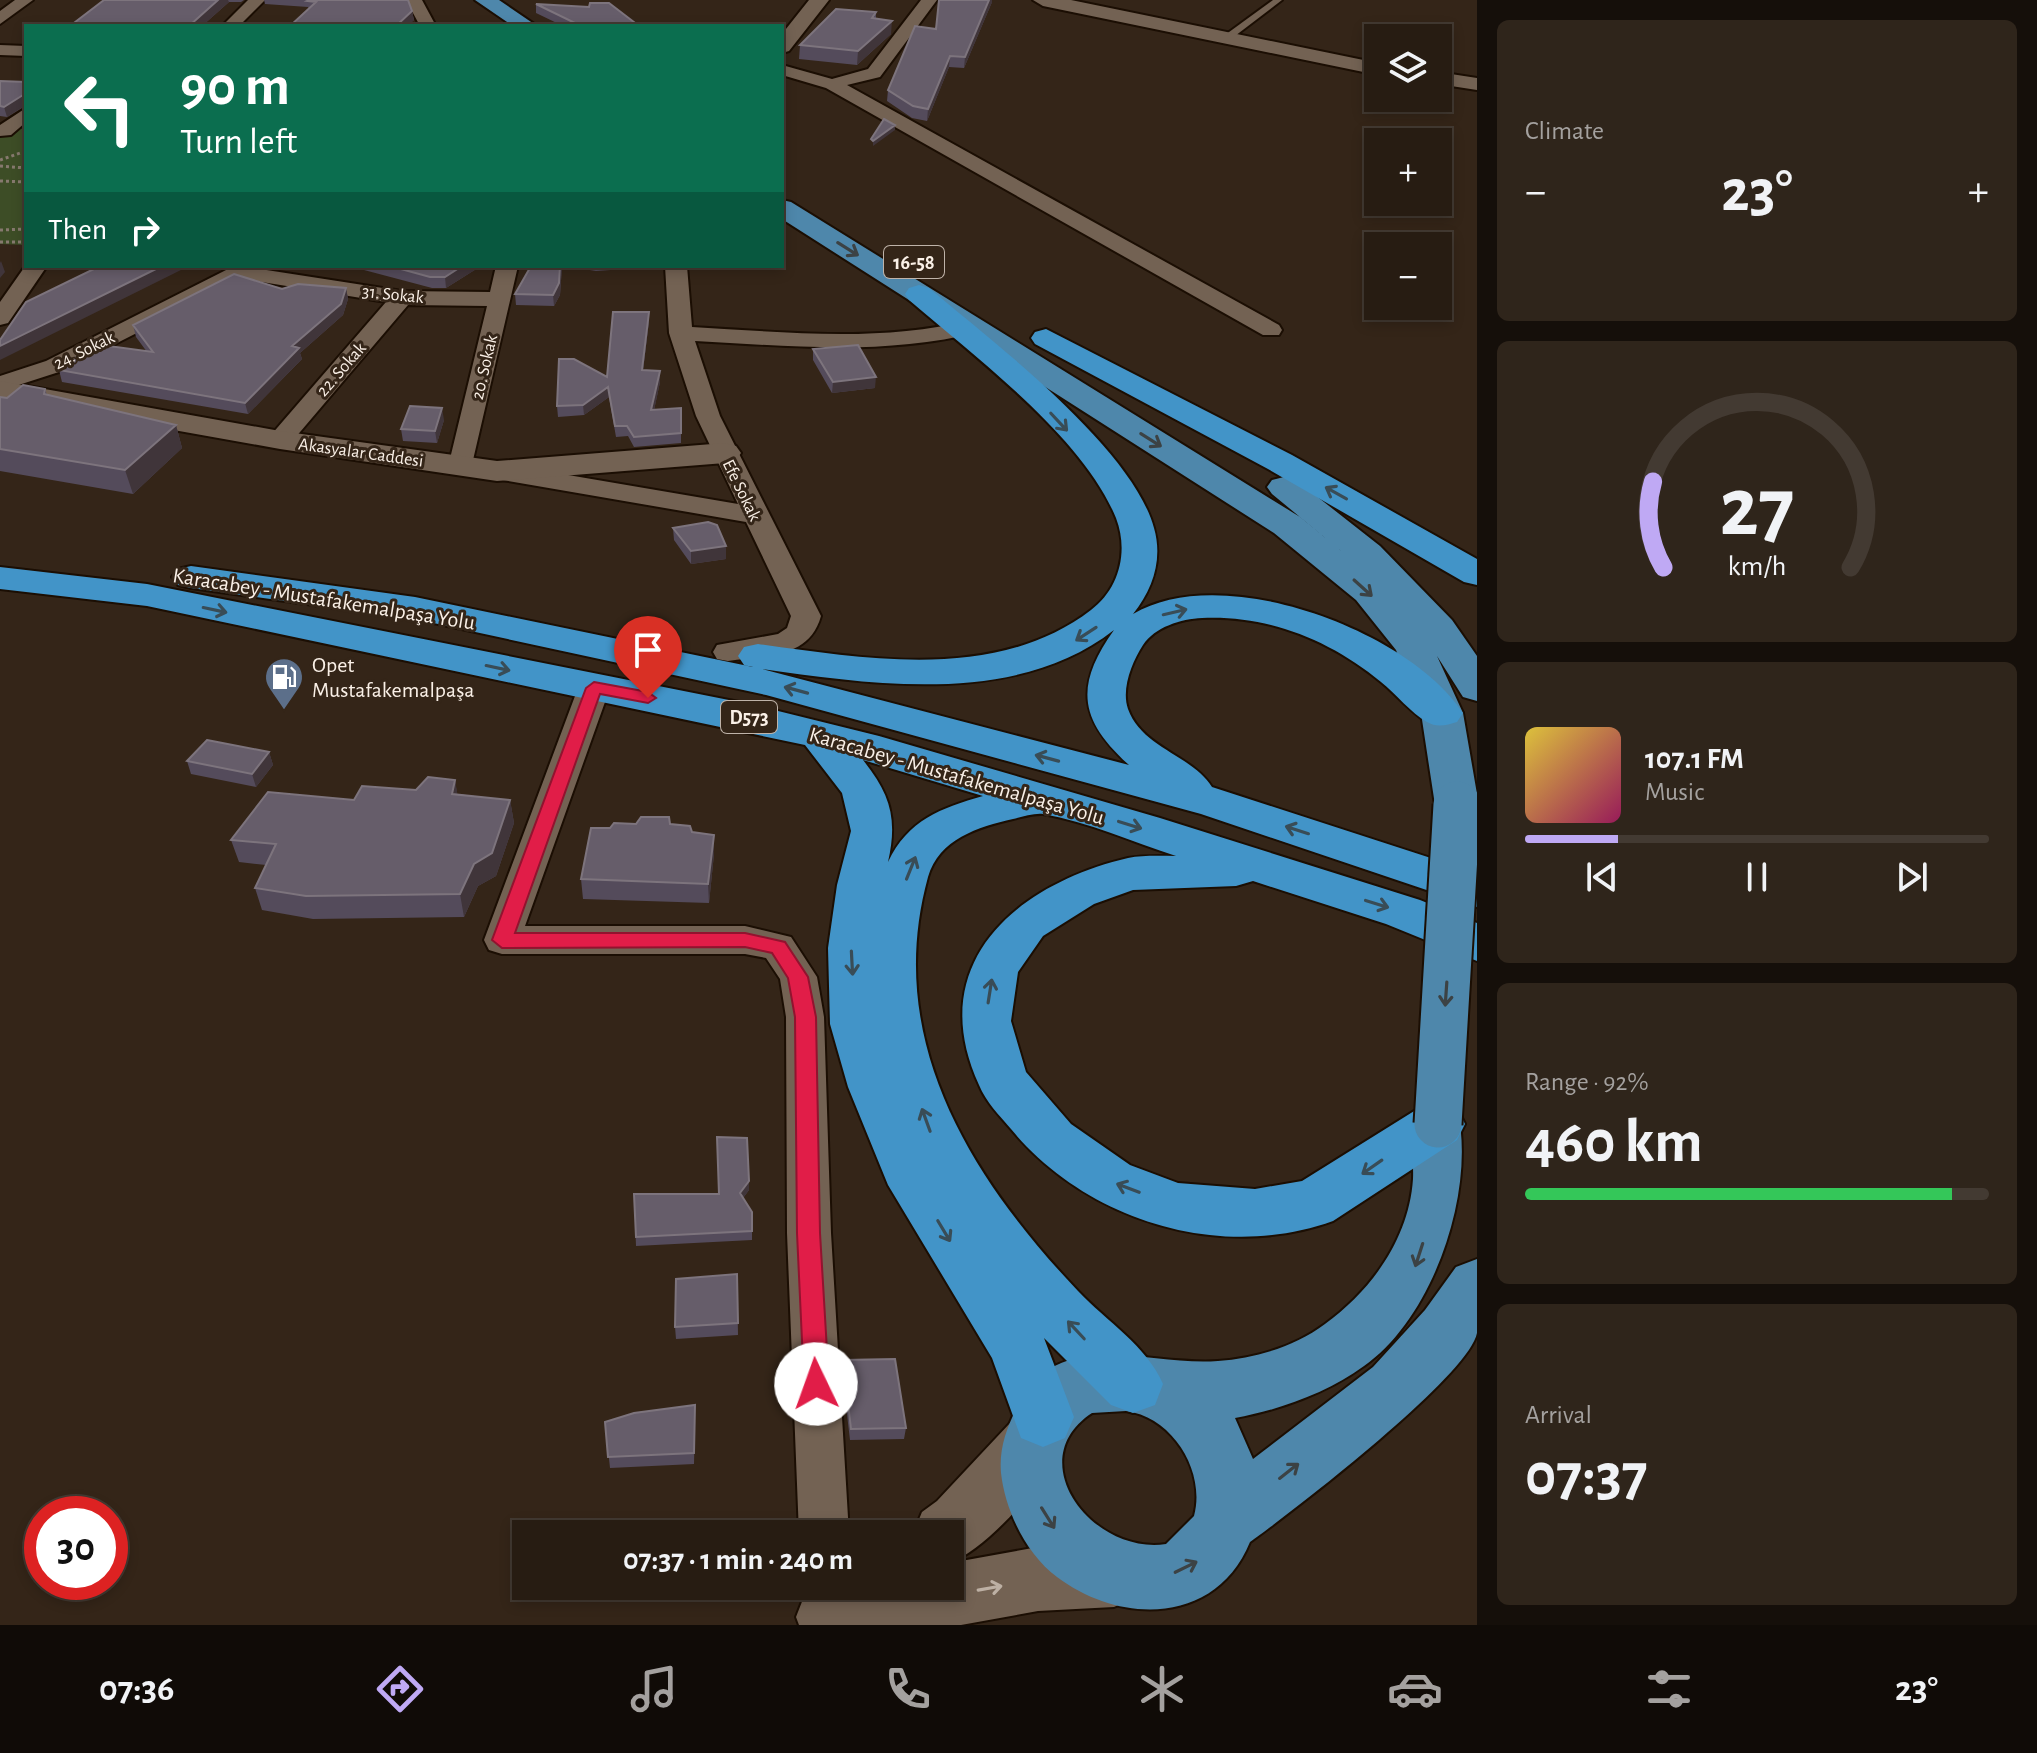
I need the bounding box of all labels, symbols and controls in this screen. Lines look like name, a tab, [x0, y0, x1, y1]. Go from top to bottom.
map controls	[1364, 24, 1452, 320]
button: layers	[1364, 24, 1452, 112]
icon: left	[48, 56, 152, 160]
text: 90 m	[180, 59, 290, 115]
text: Climate	[1525, 118, 1604, 144]
text: Turn left	[180, 124, 297, 160]
button: +	[1364, 128, 1452, 216]
text: 23°	[1721, 162, 1793, 222]
text: −	[1525, 170, 1546, 214]
text: +	[1968, 170, 1989, 214]
icon: right	[123, 208, 167, 252]
text: Then	[48, 215, 107, 245]
button: −	[1364, 232, 1452, 320]
one-way arrow	[836, 242, 859, 258]
road number: 16-58	[884, 246, 944, 278]
street label: 31. Sokak	[361, 283, 425, 307]
street label: 24. Sokak	[51, 328, 118, 373]
street label: 20. Sokak	[469, 332, 501, 401]
street label: 22. Sokak	[314, 339, 370, 400]
one-way arrow	[1050, 411, 1068, 431]
one-way arrow	[1139, 432, 1162, 448]
street label: Akasyalar Caddesi	[297, 435, 424, 471]
street label: Efe Sokak	[719, 457, 764, 525]
text: 27	[1719, 466, 1795, 550]
one-way arrow	[1325, 485, 1349, 500]
text: km/h	[1728, 552, 1786, 581]
street label: Karacabey - Mustafakemalpaşa Yolu	[171, 564, 477, 634]
one-way arrow	[1353, 579, 1373, 597]
one-way arrow	[202, 603, 228, 618]
one-way arrow	[1161, 604, 1187, 619]
pin	[614, 616, 682, 698]
one-way arrow	[1075, 627, 1098, 643]
icon: arrive	[626, 628, 670, 672]
place label: Opet Mustafakemalpaşa	[312, 654, 475, 701]
fuel station icon: Opet Mustafakemalpaşa	[263, 656, 305, 711]
one-way arrow	[484, 661, 510, 676]
one-way arrow	[783, 682, 809, 697]
road number: D573	[721, 701, 777, 733]
street label: Karacabey - Mustafakemalpaşa Yolu	[807, 723, 1107, 829]
text: 107.1 FM	[1645, 744, 1744, 774]
one-way arrow	[1035, 749, 1060, 764]
text: Music	[1645, 779, 1704, 805]
one-way arrow	[1116, 818, 1142, 833]
one-way arrow	[1284, 821, 1309, 836]
icon: previous	[1580, 855, 1624, 899]
icon: pause	[1735, 855, 1779, 899]
icon: next	[1890, 855, 1934, 899]
one-way arrow	[905, 856, 919, 881]
one-way arrow	[1364, 897, 1390, 912]
one-way arrow	[845, 949, 860, 976]
one-way arrow	[983, 979, 998, 1004]
one-way arrow	[1438, 980, 1453, 1007]
text: Range · 92%	[1525, 1069, 1649, 1095]
one-way arrow	[918, 1108, 933, 1133]
text: 460 km	[1525, 1113, 1703, 1173]
one-way arrow	[1362, 1159, 1384, 1175]
one-way arrow	[1116, 1180, 1141, 1194]
one-way arrow	[937, 1219, 953, 1242]
one-way arrow	[1410, 1242, 1425, 1267]
one-way arrow	[1068, 1321, 1086, 1341]
position arrow	[774, 1342, 858, 1426]
text: Arrival	[1525, 1402, 1592, 1428]
text: 07:37	[1525, 1446, 1648, 1506]
one-way arrow	[1278, 1462, 1299, 1479]
speed limit sign: 30	[24, 1496, 128, 1600]
one-way arrow	[1040, 1506, 1056, 1529]
text: 07:37 · 1 min · 240 m	[623, 1545, 853, 1575]
one-way arrow	[1174, 1559, 1197, 1574]
one-way arrow	[977, 1579, 1003, 1594]
icon: directions	[372, 1661, 428, 1717]
icon: music	[626, 1661, 682, 1717]
icon: phone	[880, 1661, 936, 1717]
icon: climate	[1134, 1661, 1190, 1717]
icon: car	[1387, 1661, 1443, 1717]
icon: filters	[1641, 1661, 1697, 1717]
text: 07:36	[99, 1671, 174, 1707]
text: 23°	[1895, 1671, 1938, 1707]

